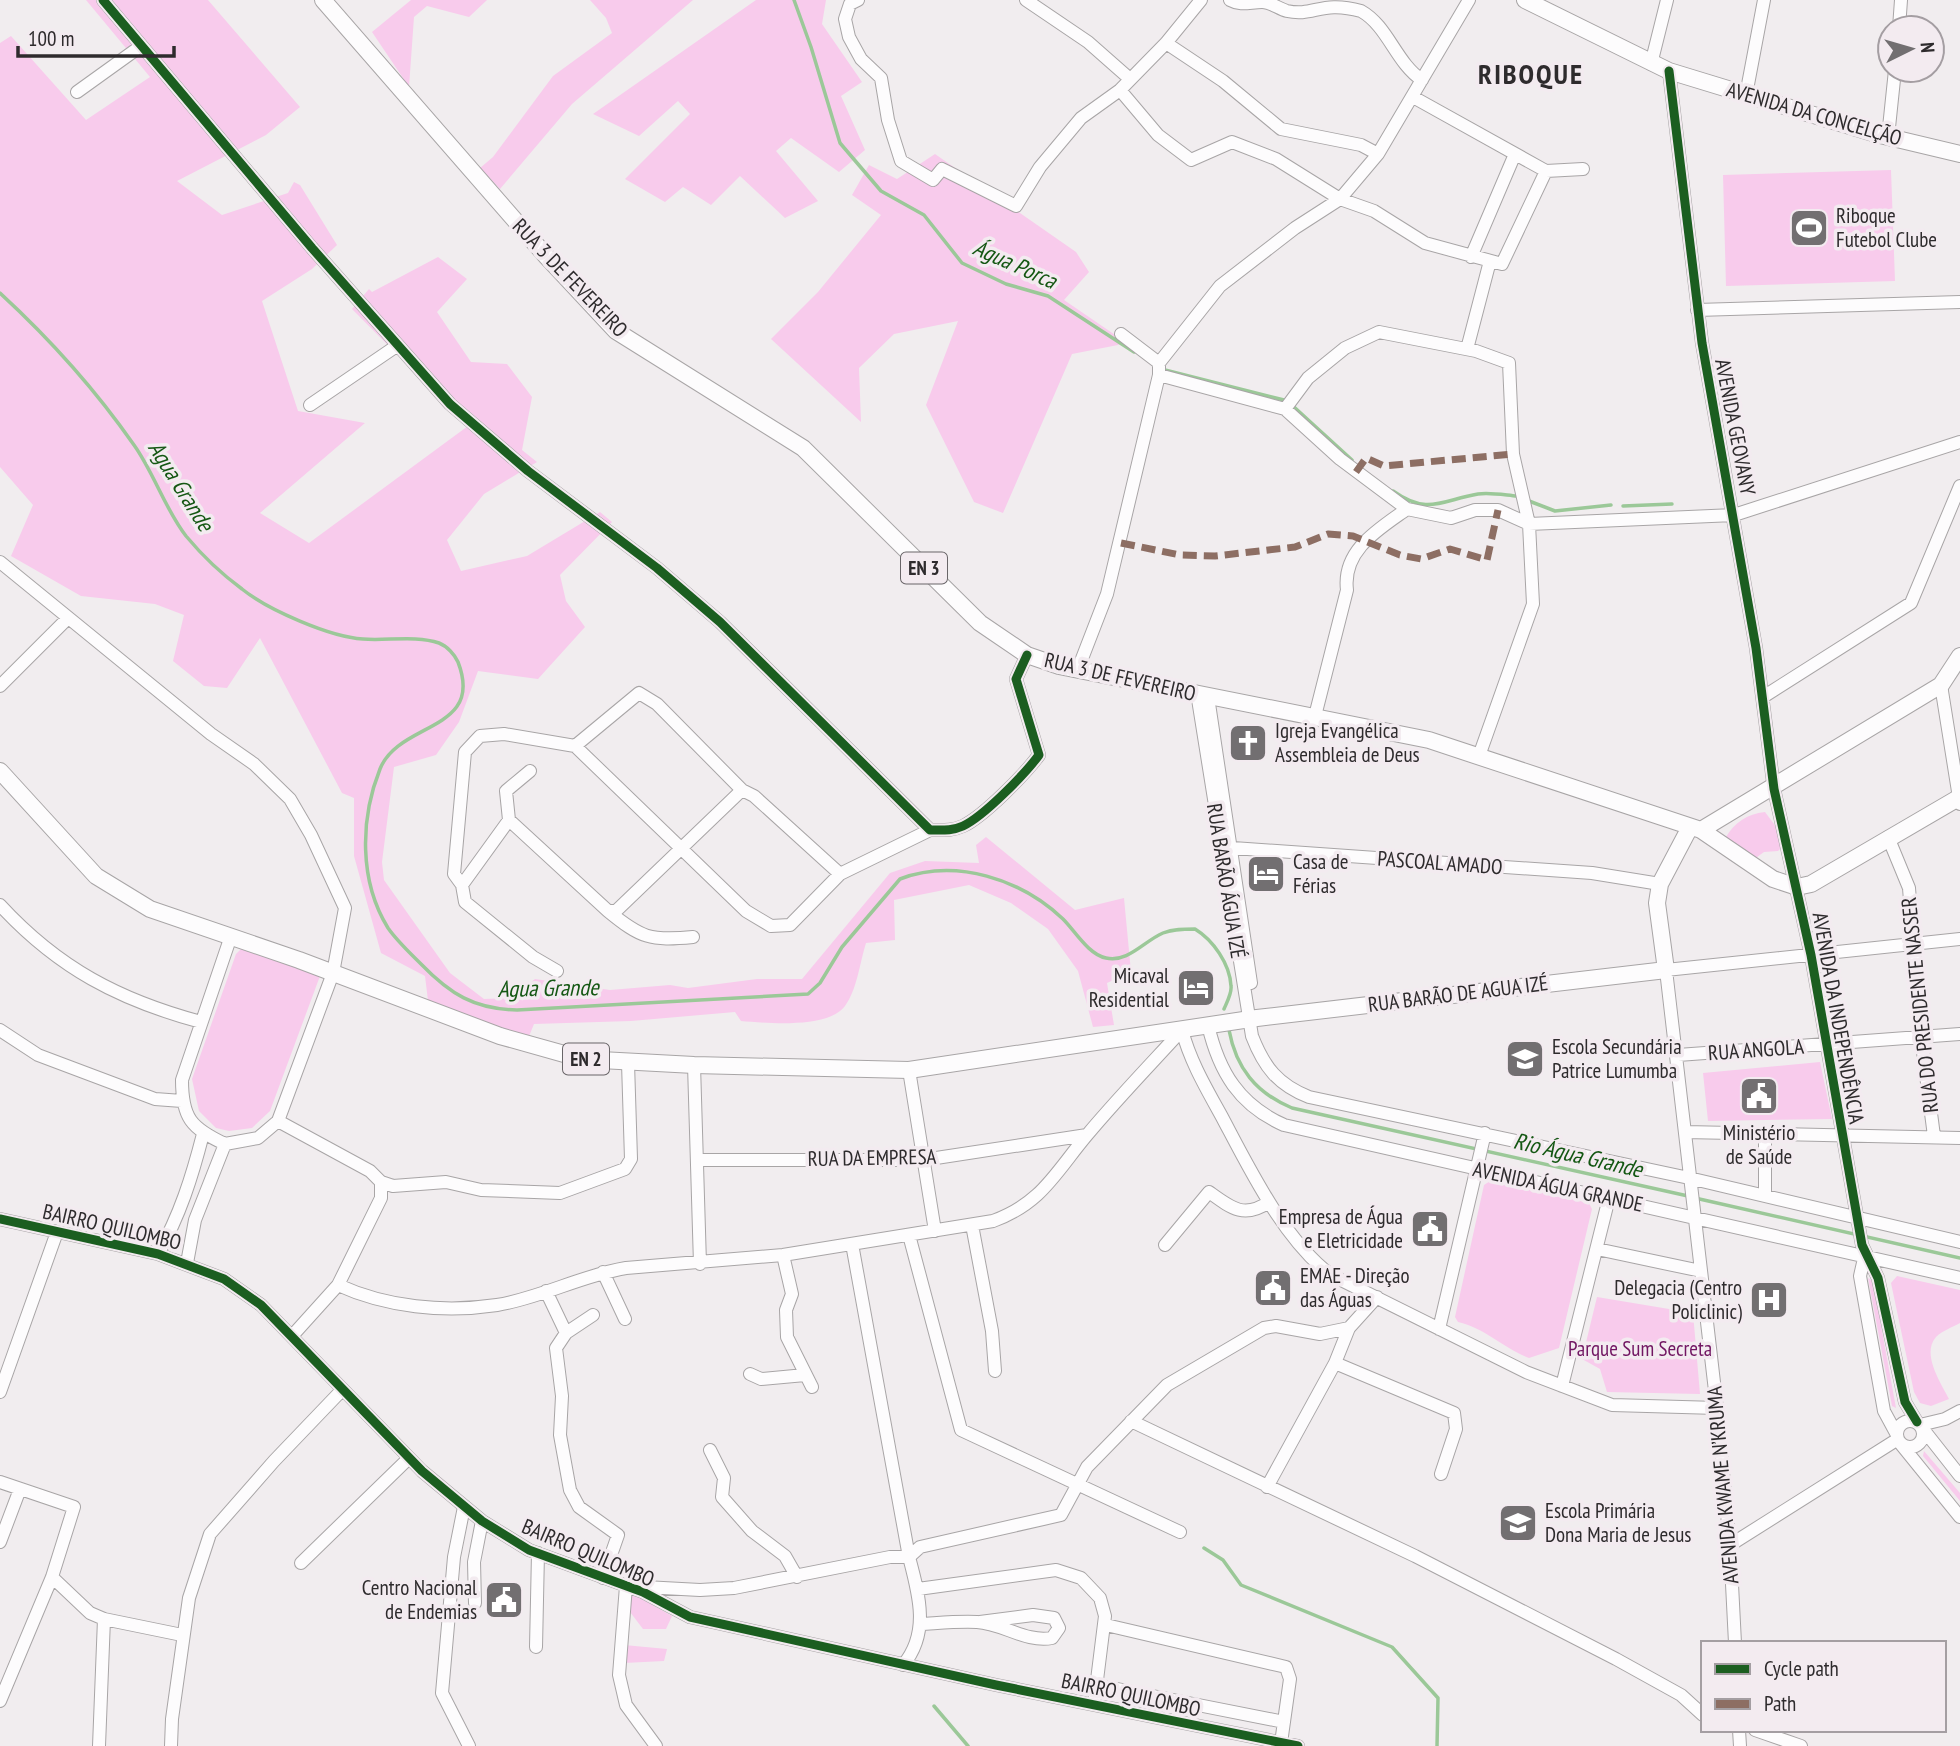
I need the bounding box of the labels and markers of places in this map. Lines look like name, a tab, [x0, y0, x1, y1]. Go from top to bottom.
place label: Riboque Futebol Clube	[1836, 202, 1937, 253]
sports icon: Riboque Futebol Clube	[1788, 207, 1830, 249]
place label: Igreja Evangélica Assembleia de Deus	[1275, 717, 1420, 768]
church icon: Igreja Evangélica Assembleia de Deus	[1227, 722, 1269, 764]
place label: Casa de Férias	[1293, 848, 1348, 899]
hotel icon: Casa de Férias	[1245, 853, 1287, 895]
place label: Micaval Residential	[1089, 962, 1169, 1013]
hotel icon: Micaval Residential	[1175, 967, 1217, 1009]
place label: Escola Secundária Patrice Lumumba	[1552, 1033, 1682, 1084]
school or university icon: Escola Secundária Patrice Lumumba	[1504, 1038, 1546, 1080]
public building icon: Ministério de Saúde	[1738, 1075, 1780, 1117]
place label: Ministério de Saúde	[1723, 1119, 1795, 1170]
place label: Empresa de Água e Eletricidade	[1279, 1203, 1403, 1254]
public building icon: Empresa de Água e Eletricidade	[1409, 1208, 1451, 1250]
place label: EMAE - Direção das Águas	[1300, 1262, 1410, 1313]
public building icon: EMAE - Direção das Águas	[1252, 1267, 1294, 1309]
place label: Delegacia (Centro Policlinic)	[1614, 1274, 1742, 1325]
hospital icon: Delegacia (Centro Policlinic)	[1748, 1279, 1790, 1321]
place label: Escola Primária Dona Maria de Jesus	[1545, 1497, 1691, 1548]
school or university icon: Escola Primária Dona Maria de Jesus	[1497, 1502, 1539, 1544]
place label: Centro Nacional de Endemias	[362, 1574, 477, 1625]
public building icon: Centro Nacional de Endemias	[483, 1579, 525, 1621]

